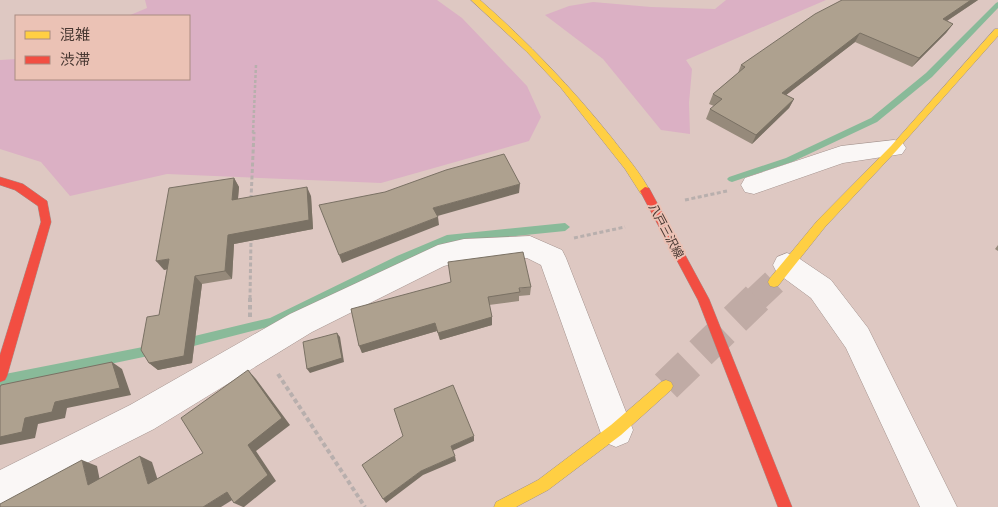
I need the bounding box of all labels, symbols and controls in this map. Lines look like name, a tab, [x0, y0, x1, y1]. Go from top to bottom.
legend	[15, 15, 190, 80]
text: 混雑	[60, 26, 90, 44]
text: 渋滞	[60, 51, 90, 69]
street label: 八戸三沢線	[646, 201, 686, 261]

